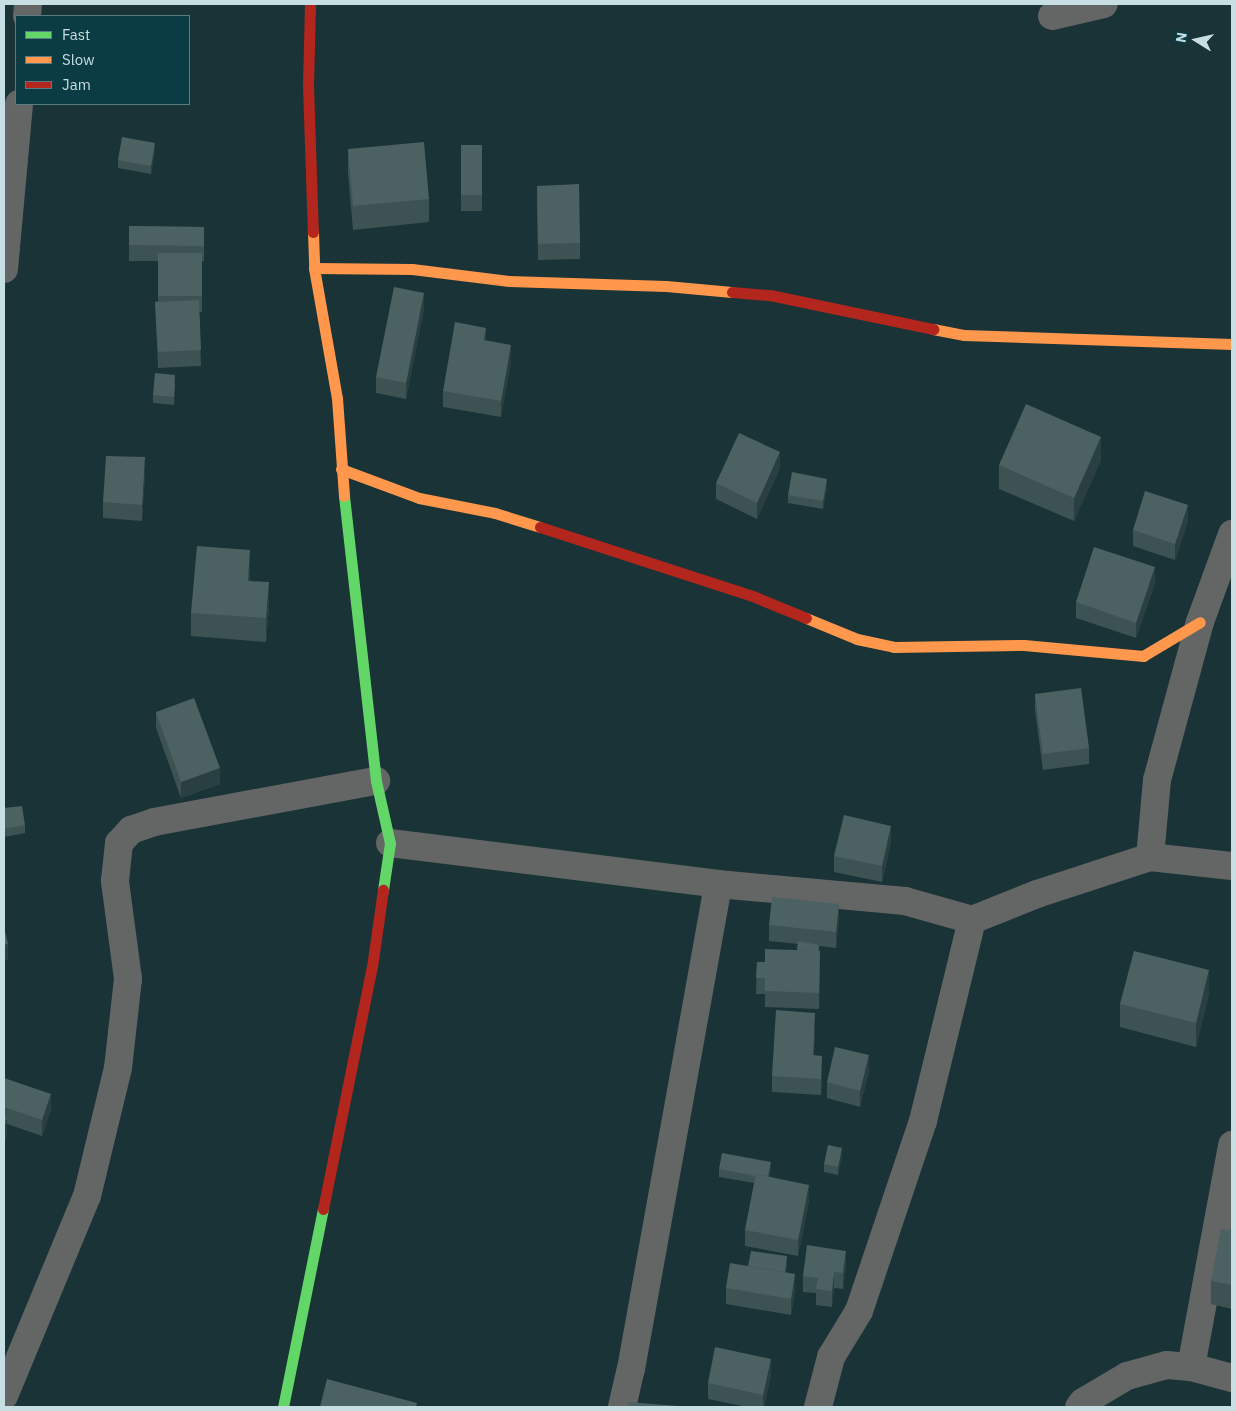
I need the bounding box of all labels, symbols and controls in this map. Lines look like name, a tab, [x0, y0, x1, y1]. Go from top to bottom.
legend	[15, 15, 190, 105]
north arrow	[1171, 15, 1221, 65]
text: Fast	[62, 25, 90, 44]
text: N	[1171, 31, 1191, 44]
text: Slow	[62, 50, 95, 69]
text: Jam	[62, 75, 91, 94]

